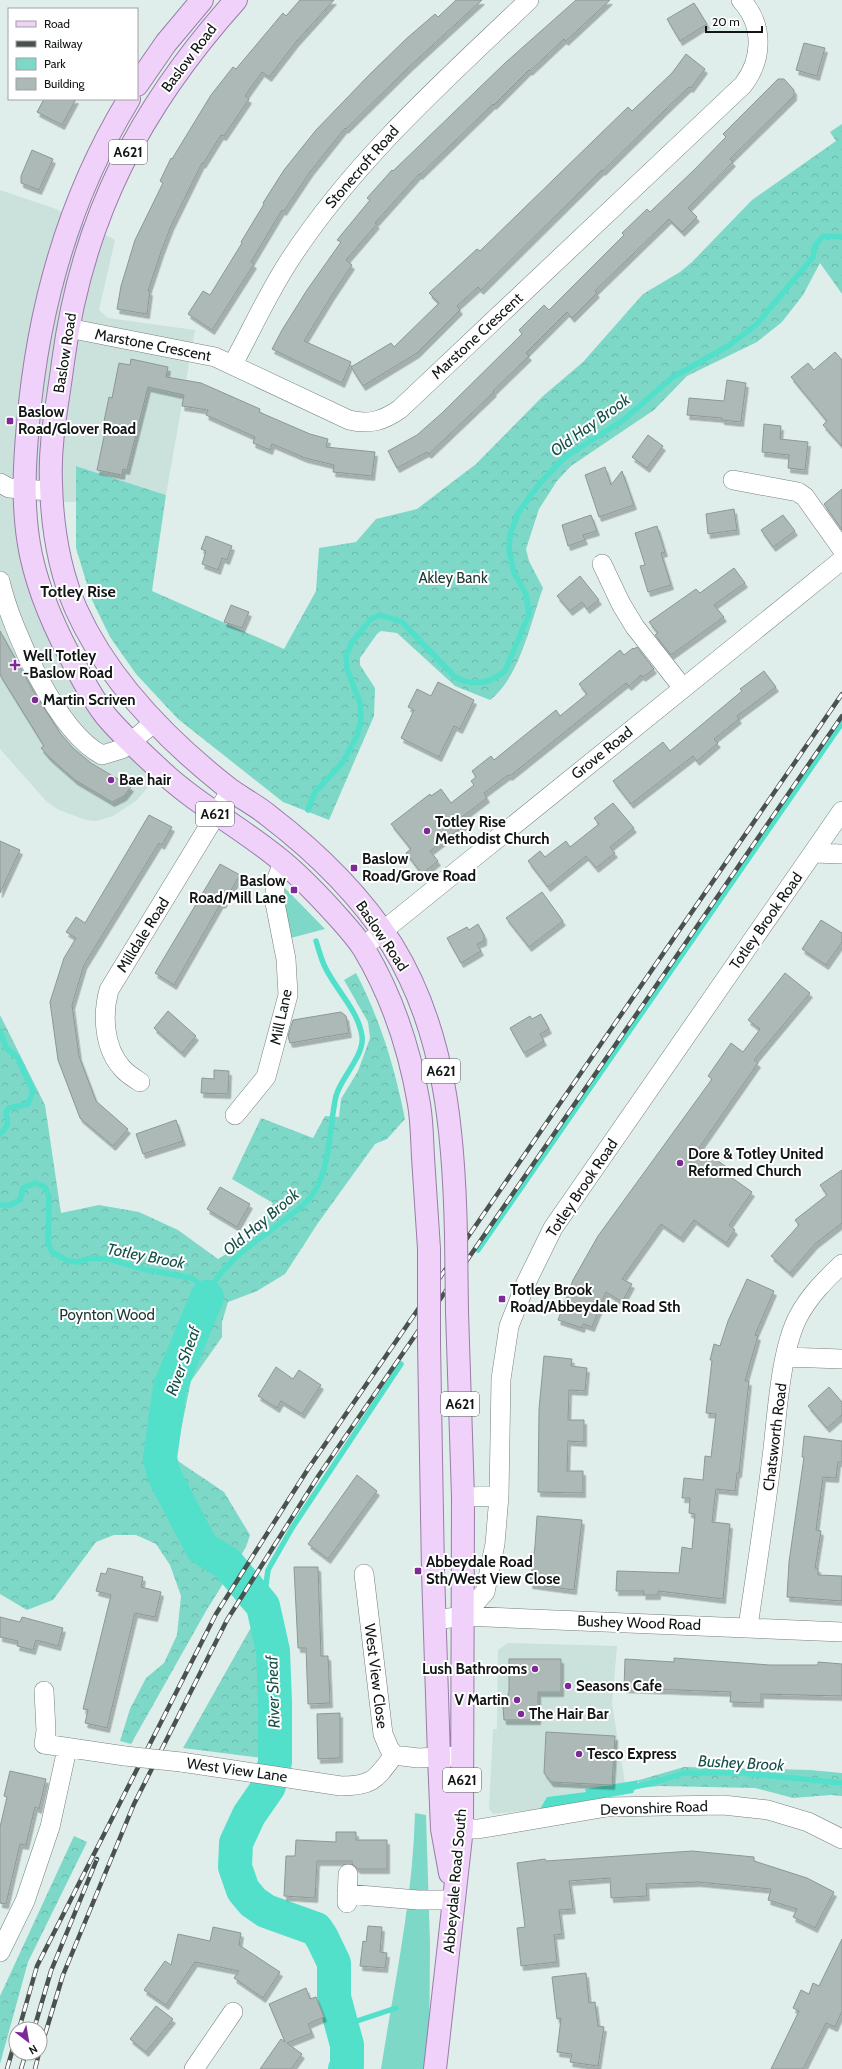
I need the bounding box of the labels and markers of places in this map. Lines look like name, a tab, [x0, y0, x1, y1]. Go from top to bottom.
place label: Baslow Road/Glover Road	[18, 403, 136, 438]
marker: Baslow Road/Glover Road	[5, 416, 15, 426]
place label: Well Totley -Baslow Road	[23, 647, 113, 682]
marker: Well Totley -Baslow Road	[10, 660, 20, 670]
place label: Martin Scriven	[43, 691, 136, 709]
marker: Martin Scriven	[30, 695, 40, 705]
place label: Bae hair	[119, 771, 171, 789]
marker: Bae hair	[106, 775, 116, 785]
place label: Totley Rise Methodist Church	[435, 813, 550, 848]
marker: Totley Rise Methodist Church	[422, 826, 432, 836]
place label: Baslow Road/Grove Road	[362, 850, 476, 885]
marker: Baslow Road/Grove Road	[349, 863, 359, 873]
place label: Baslow Road/Mill Lane	[189, 872, 286, 907]
marker: Baslow Road/Mill Lane	[289, 885, 299, 895]
place label: Dore & Totley United Reformed Church	[688, 1145, 824, 1180]
marker: Dore & Totley United Reformed Church	[675, 1158, 685, 1168]
place label: Totley Brook Road/Abbeydale Road Sth	[510, 1281, 680, 1316]
marker: Totley Brook Road/Abbeydale Road Sth	[497, 1294, 507, 1304]
place label: Abbeydale Road Sth/West View Close	[426, 1553, 560, 1588]
marker: Abbeydale Road Sth/West View Close	[413, 1566, 423, 1576]
place label: Lush Bathrooms	[422, 1660, 527, 1678]
marker: Lush Bathrooms	[530, 1664, 540, 1674]
place label: Seasons Cafe	[576, 1677, 662, 1695]
marker: Seasons Cafe	[563, 1681, 573, 1691]
place label: V Martin	[454, 1691, 509, 1709]
marker: V Martin	[512, 1695, 522, 1705]
place label: The Hair Bar	[529, 1705, 609, 1723]
marker: The Hair Bar	[516, 1709, 526, 1719]
place label: Tesco Express	[587, 1745, 677, 1763]
marker: Tesco Express	[574, 1749, 584, 1759]

